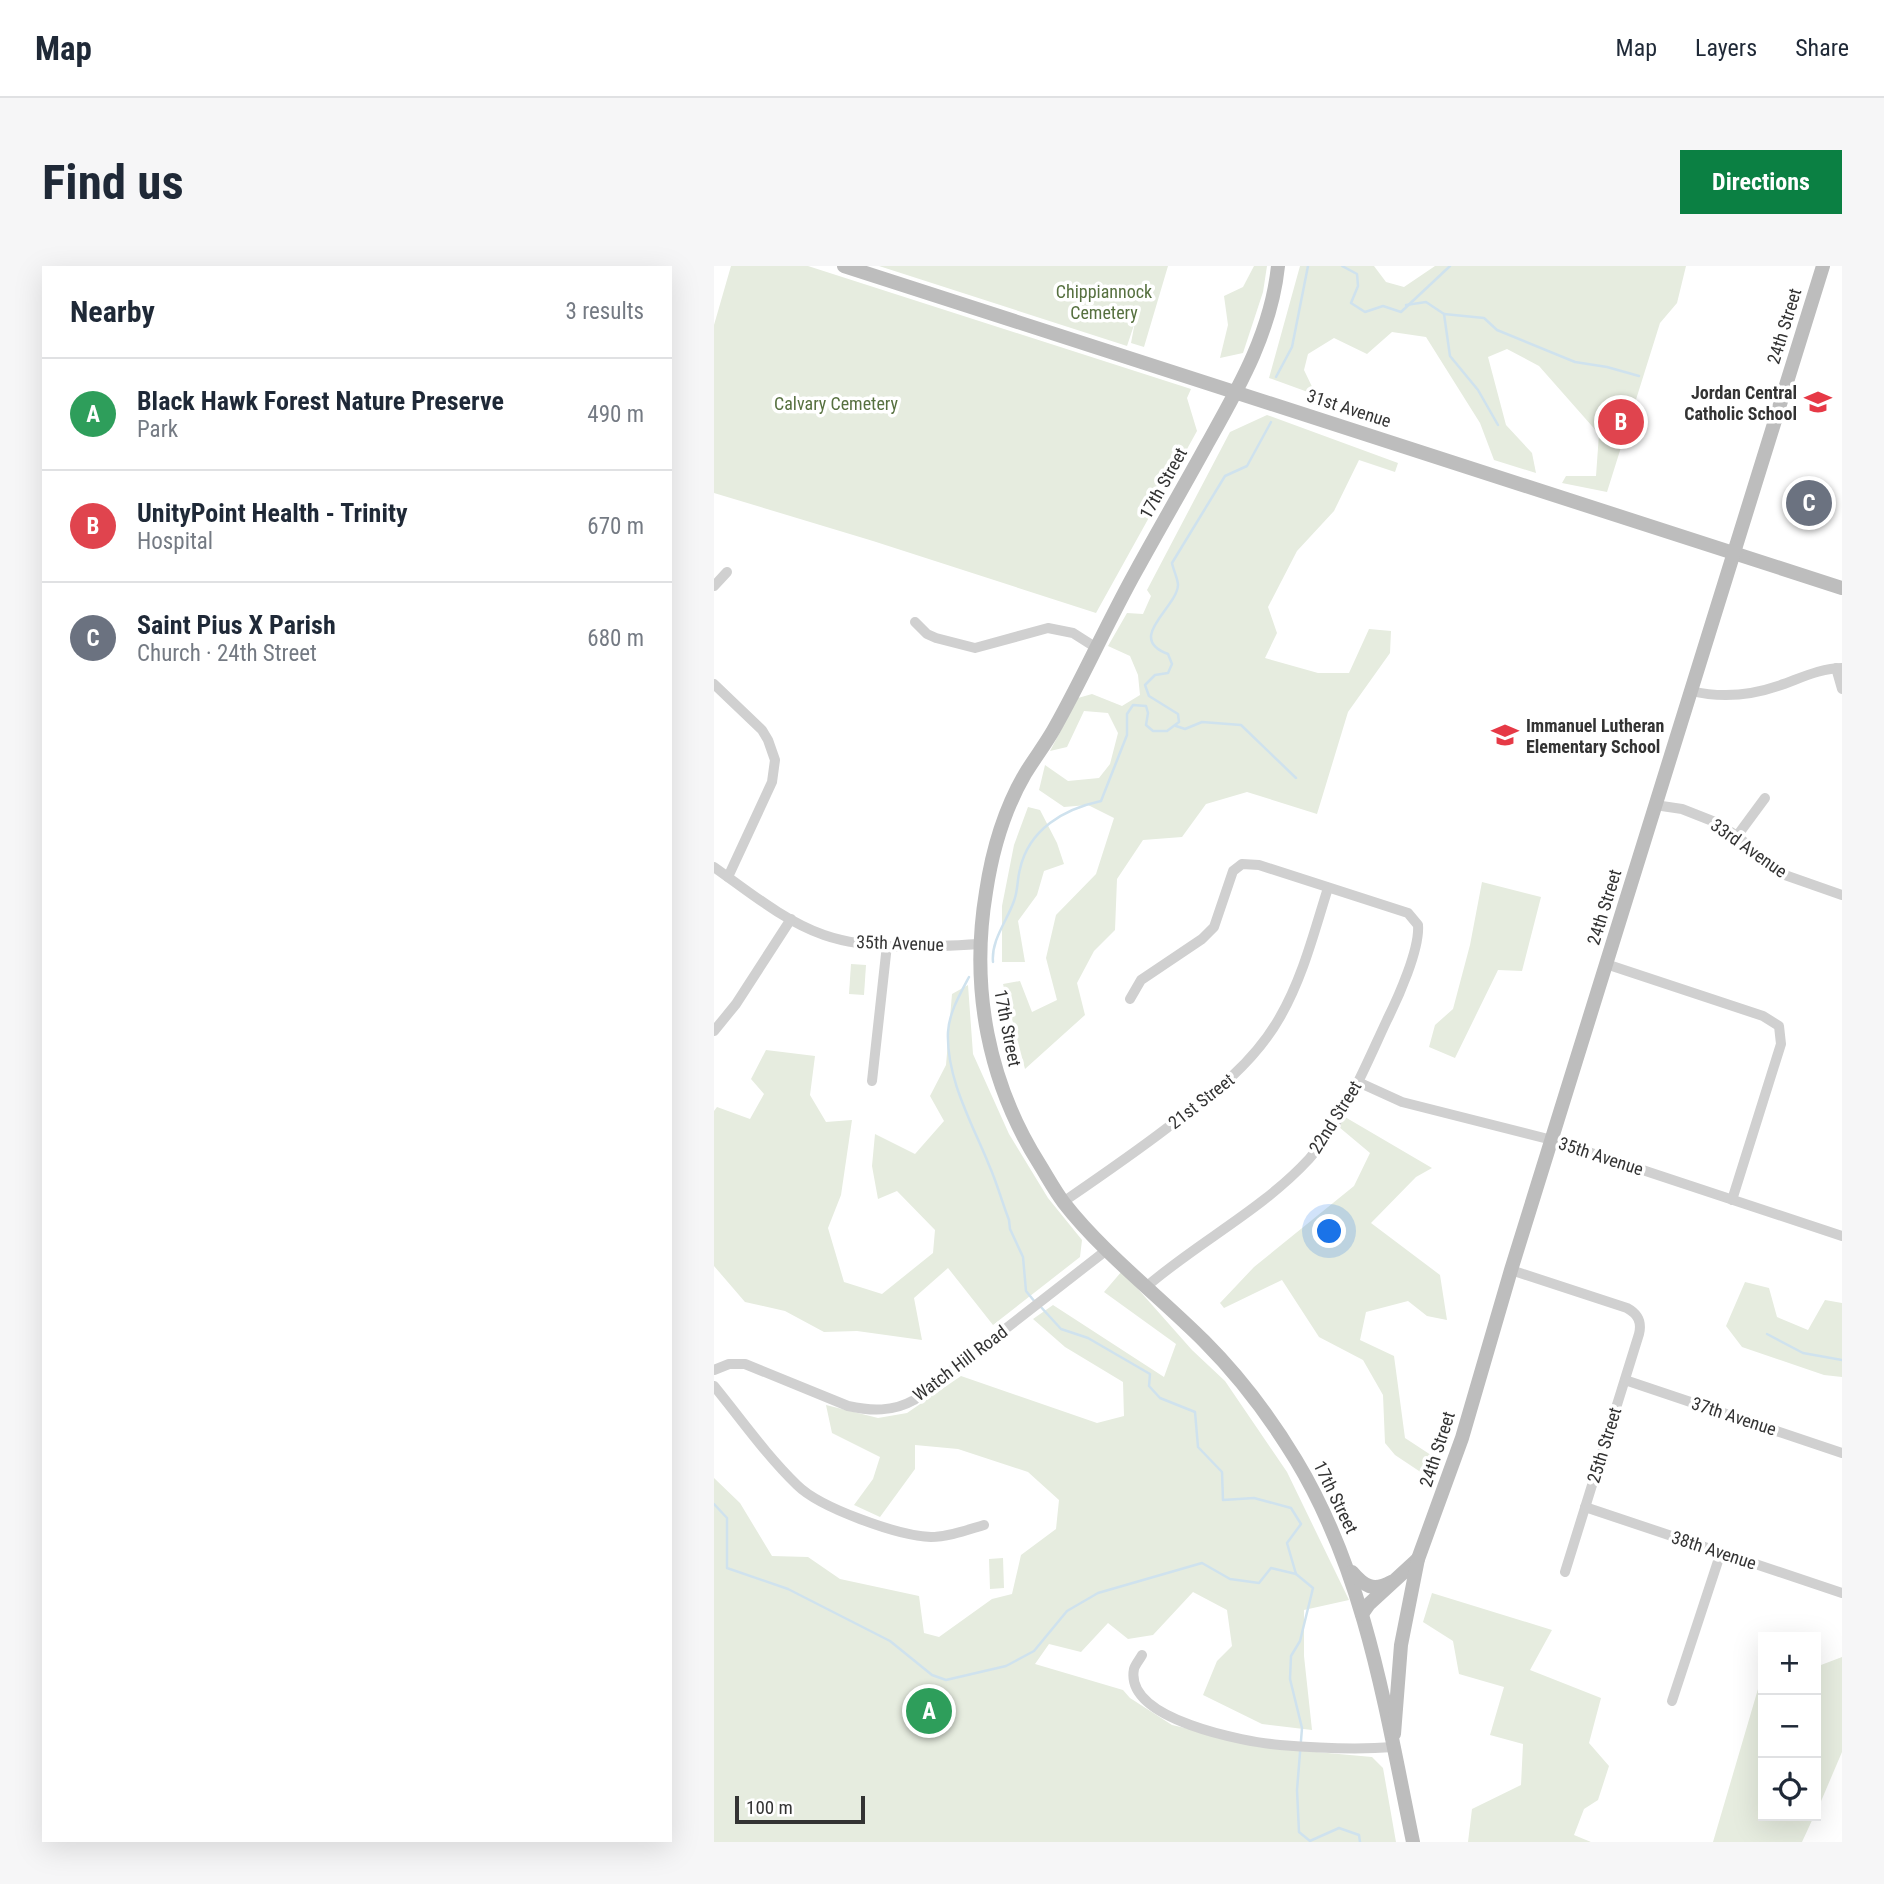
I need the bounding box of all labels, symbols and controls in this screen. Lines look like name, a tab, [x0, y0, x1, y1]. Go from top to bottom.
text: Map	[35, 29, 92, 68]
text: Map	[1616, 34, 1657, 62]
text: Layers	[1695, 34, 1757, 62]
text: Share	[1795, 34, 1849, 62]
button: Directions	[1680, 150, 1842, 214]
text: Find us	[42, 154, 184, 211]
park label: Chippiannock Cemetery	[1056, 281, 1152, 323]
street label: 24th Street	[1763, 286, 1805, 366]
text: Nearby	[70, 294, 155, 329]
text: 3 results	[566, 298, 644, 325]
place label: Jordan Central Catholic School	[1684, 382, 1797, 424]
street label: 31st Avenue	[1304, 385, 1394, 431]
text: Black Hawk Forest Nature Preserve	[137, 386, 504, 416]
school or university icon: Jordan Central Catholic School	[1803, 387, 1833, 417]
park label: Calvary Cemetery	[774, 393, 898, 414]
pin: B	[1598, 396, 1644, 448]
text: A	[86, 401, 100, 428]
text: 490 m	[587, 401, 644, 428]
text: Park	[137, 416, 178, 443]
street label: 17th Street	[1135, 444, 1191, 522]
pin: C	[1786, 477, 1832, 529]
text: UnityPoint Health - Trinity	[137, 498, 408, 528]
text: B	[87, 513, 99, 540]
text: 670 m	[587, 513, 644, 540]
text: Hospital	[137, 528, 213, 555]
text: Saint Pius X Parish	[137, 610, 336, 640]
text: C	[86, 625, 100, 652]
text: 680 m	[587, 625, 644, 652]
text: Church · 24th Street	[137, 640, 317, 667]
place label: Immanuel Lutheran Elementary School	[1526, 715, 1664, 757]
school or university icon: Immanuel Lutheran Elementary School	[1490, 720, 1520, 750]
street label: 33rd Avenue	[1707, 814, 1791, 882]
street label: 24th Street	[1583, 867, 1625, 947]
street label: 35th Avenue	[856, 931, 944, 955]
street label: 17th Street	[990, 988, 1026, 1068]
street label: 21st Street	[1164, 1069, 1238, 1133]
street label: 22nd Street	[1304, 1077, 1366, 1157]
street label: 35th Avenue	[1556, 1132, 1646, 1180]
your location	[1312, 1214, 1346, 1248]
street label: Watch Hill Road	[909, 1321, 1011, 1405]
street label: 37th Avenue	[1689, 1392, 1779, 1440]
street label: 25th Street	[1583, 1405, 1625, 1485]
street label: 24th Street	[1415, 1409, 1459, 1489]
street label: 17th Street	[1309, 1457, 1363, 1537]
street label: 38th Avenue	[1669, 1526, 1759, 1574]
map controls	[1758, 1632, 1821, 1821]
button: +	[1758, 1632, 1821, 1695]
pin: A	[906, 1685, 952, 1737]
button: −	[1758, 1695, 1821, 1758]
button: locate	[1758, 1758, 1821, 1821]
scale bar	[735, 1793, 864, 1825]
text: 100 m	[746, 1796, 793, 1819]

